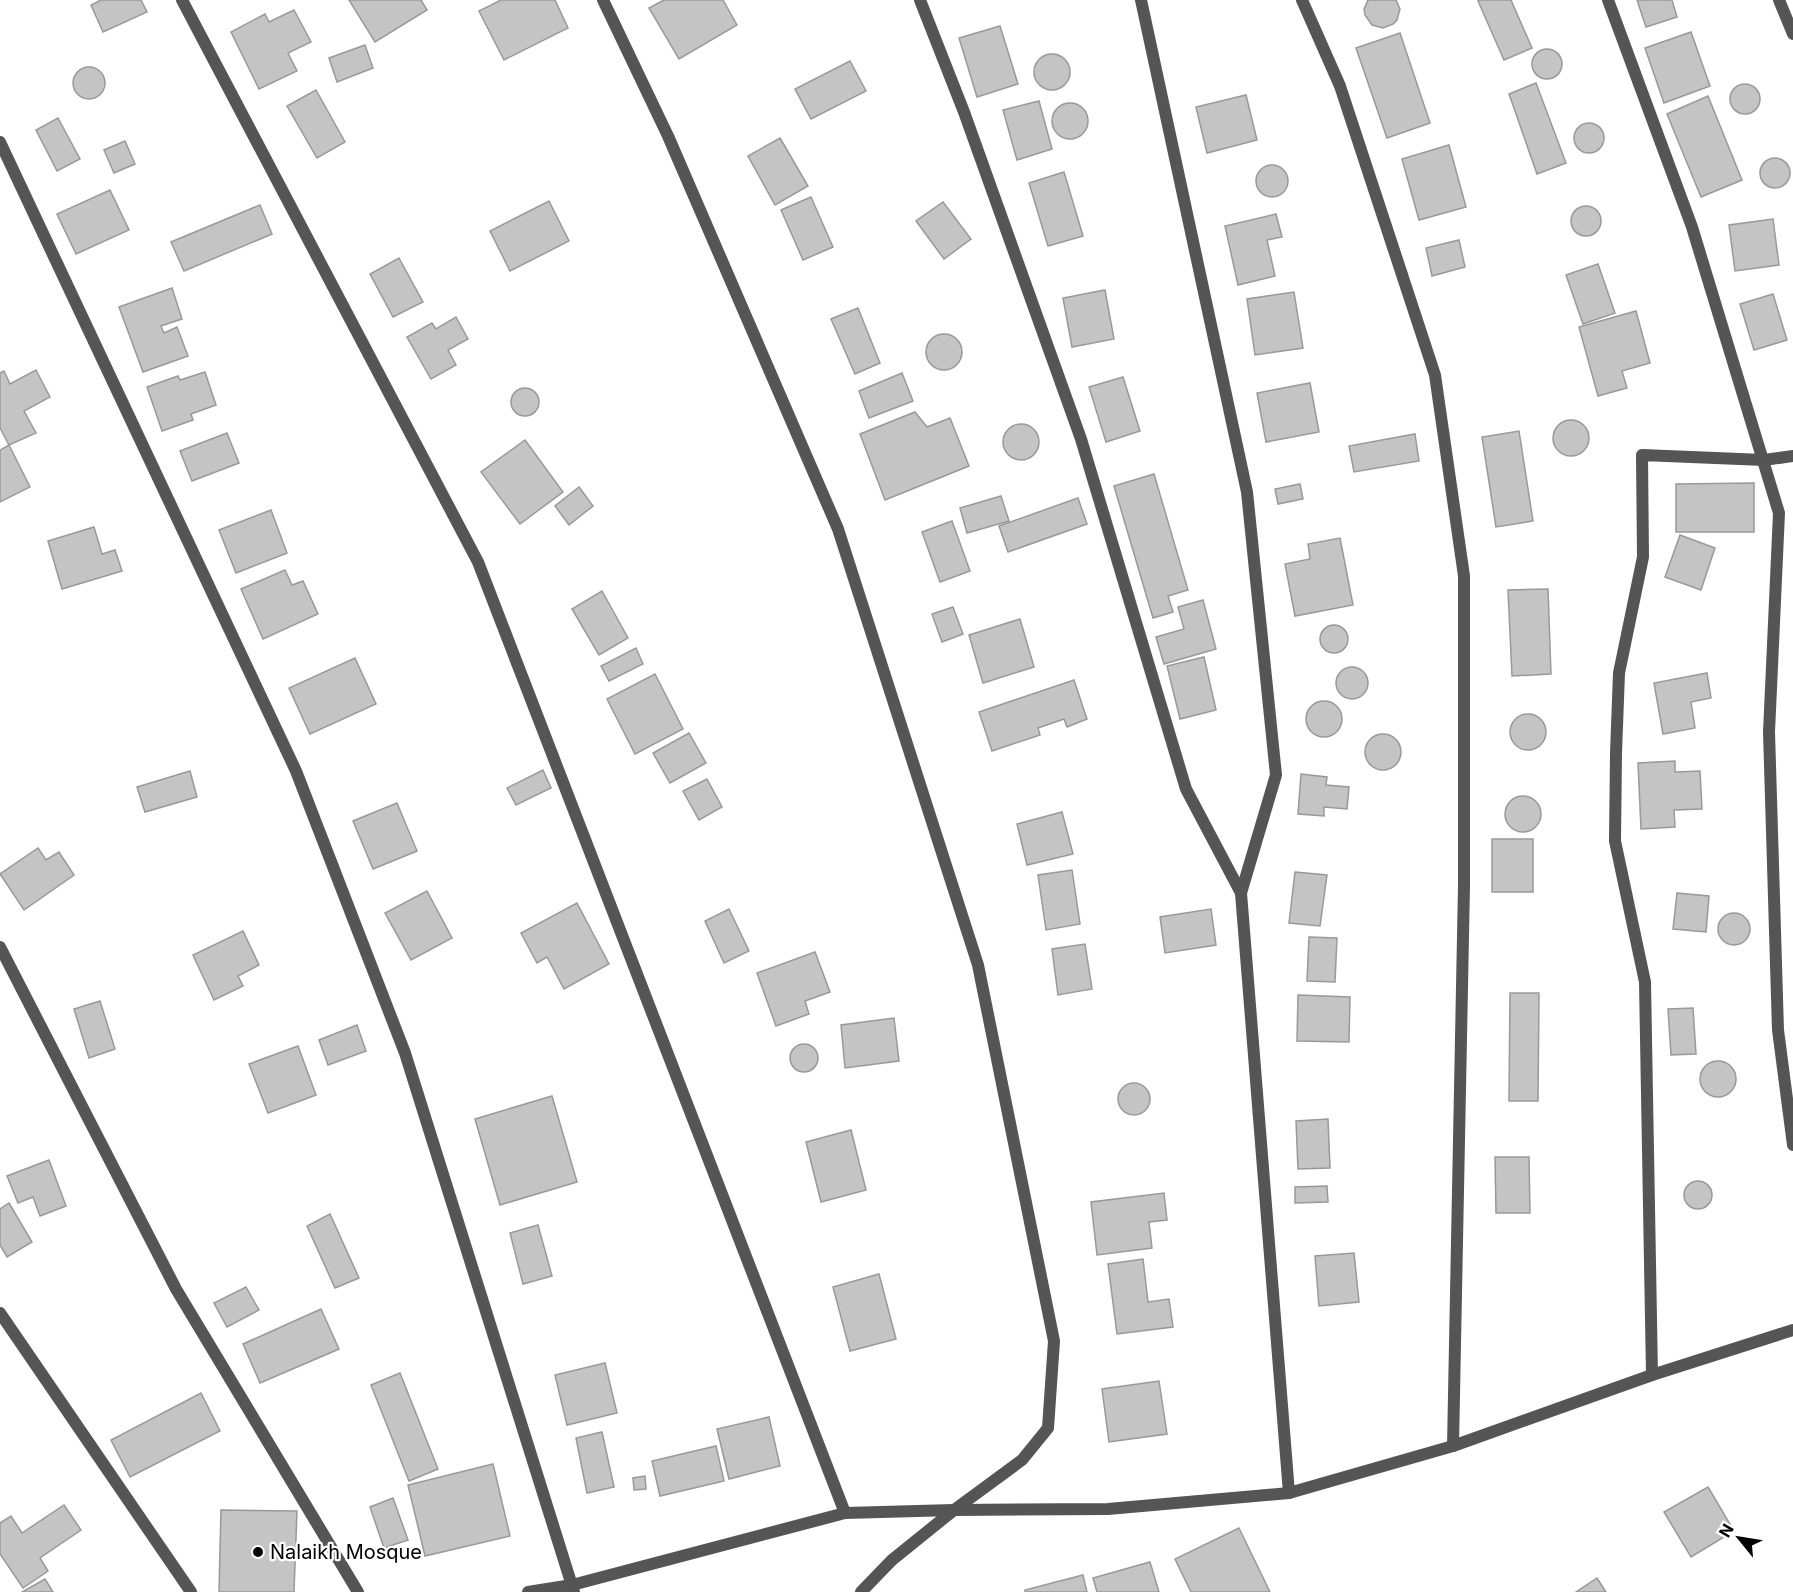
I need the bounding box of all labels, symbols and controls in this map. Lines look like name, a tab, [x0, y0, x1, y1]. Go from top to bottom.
north arrow	[1709, 1508, 1769, 1568]
text: N	[1714, 1520, 1738, 1541]
place label: Nalaikh Mosque	[270, 1540, 422, 1564]
marker: Nalaikh Mosque	[251, 1545, 265, 1559]

